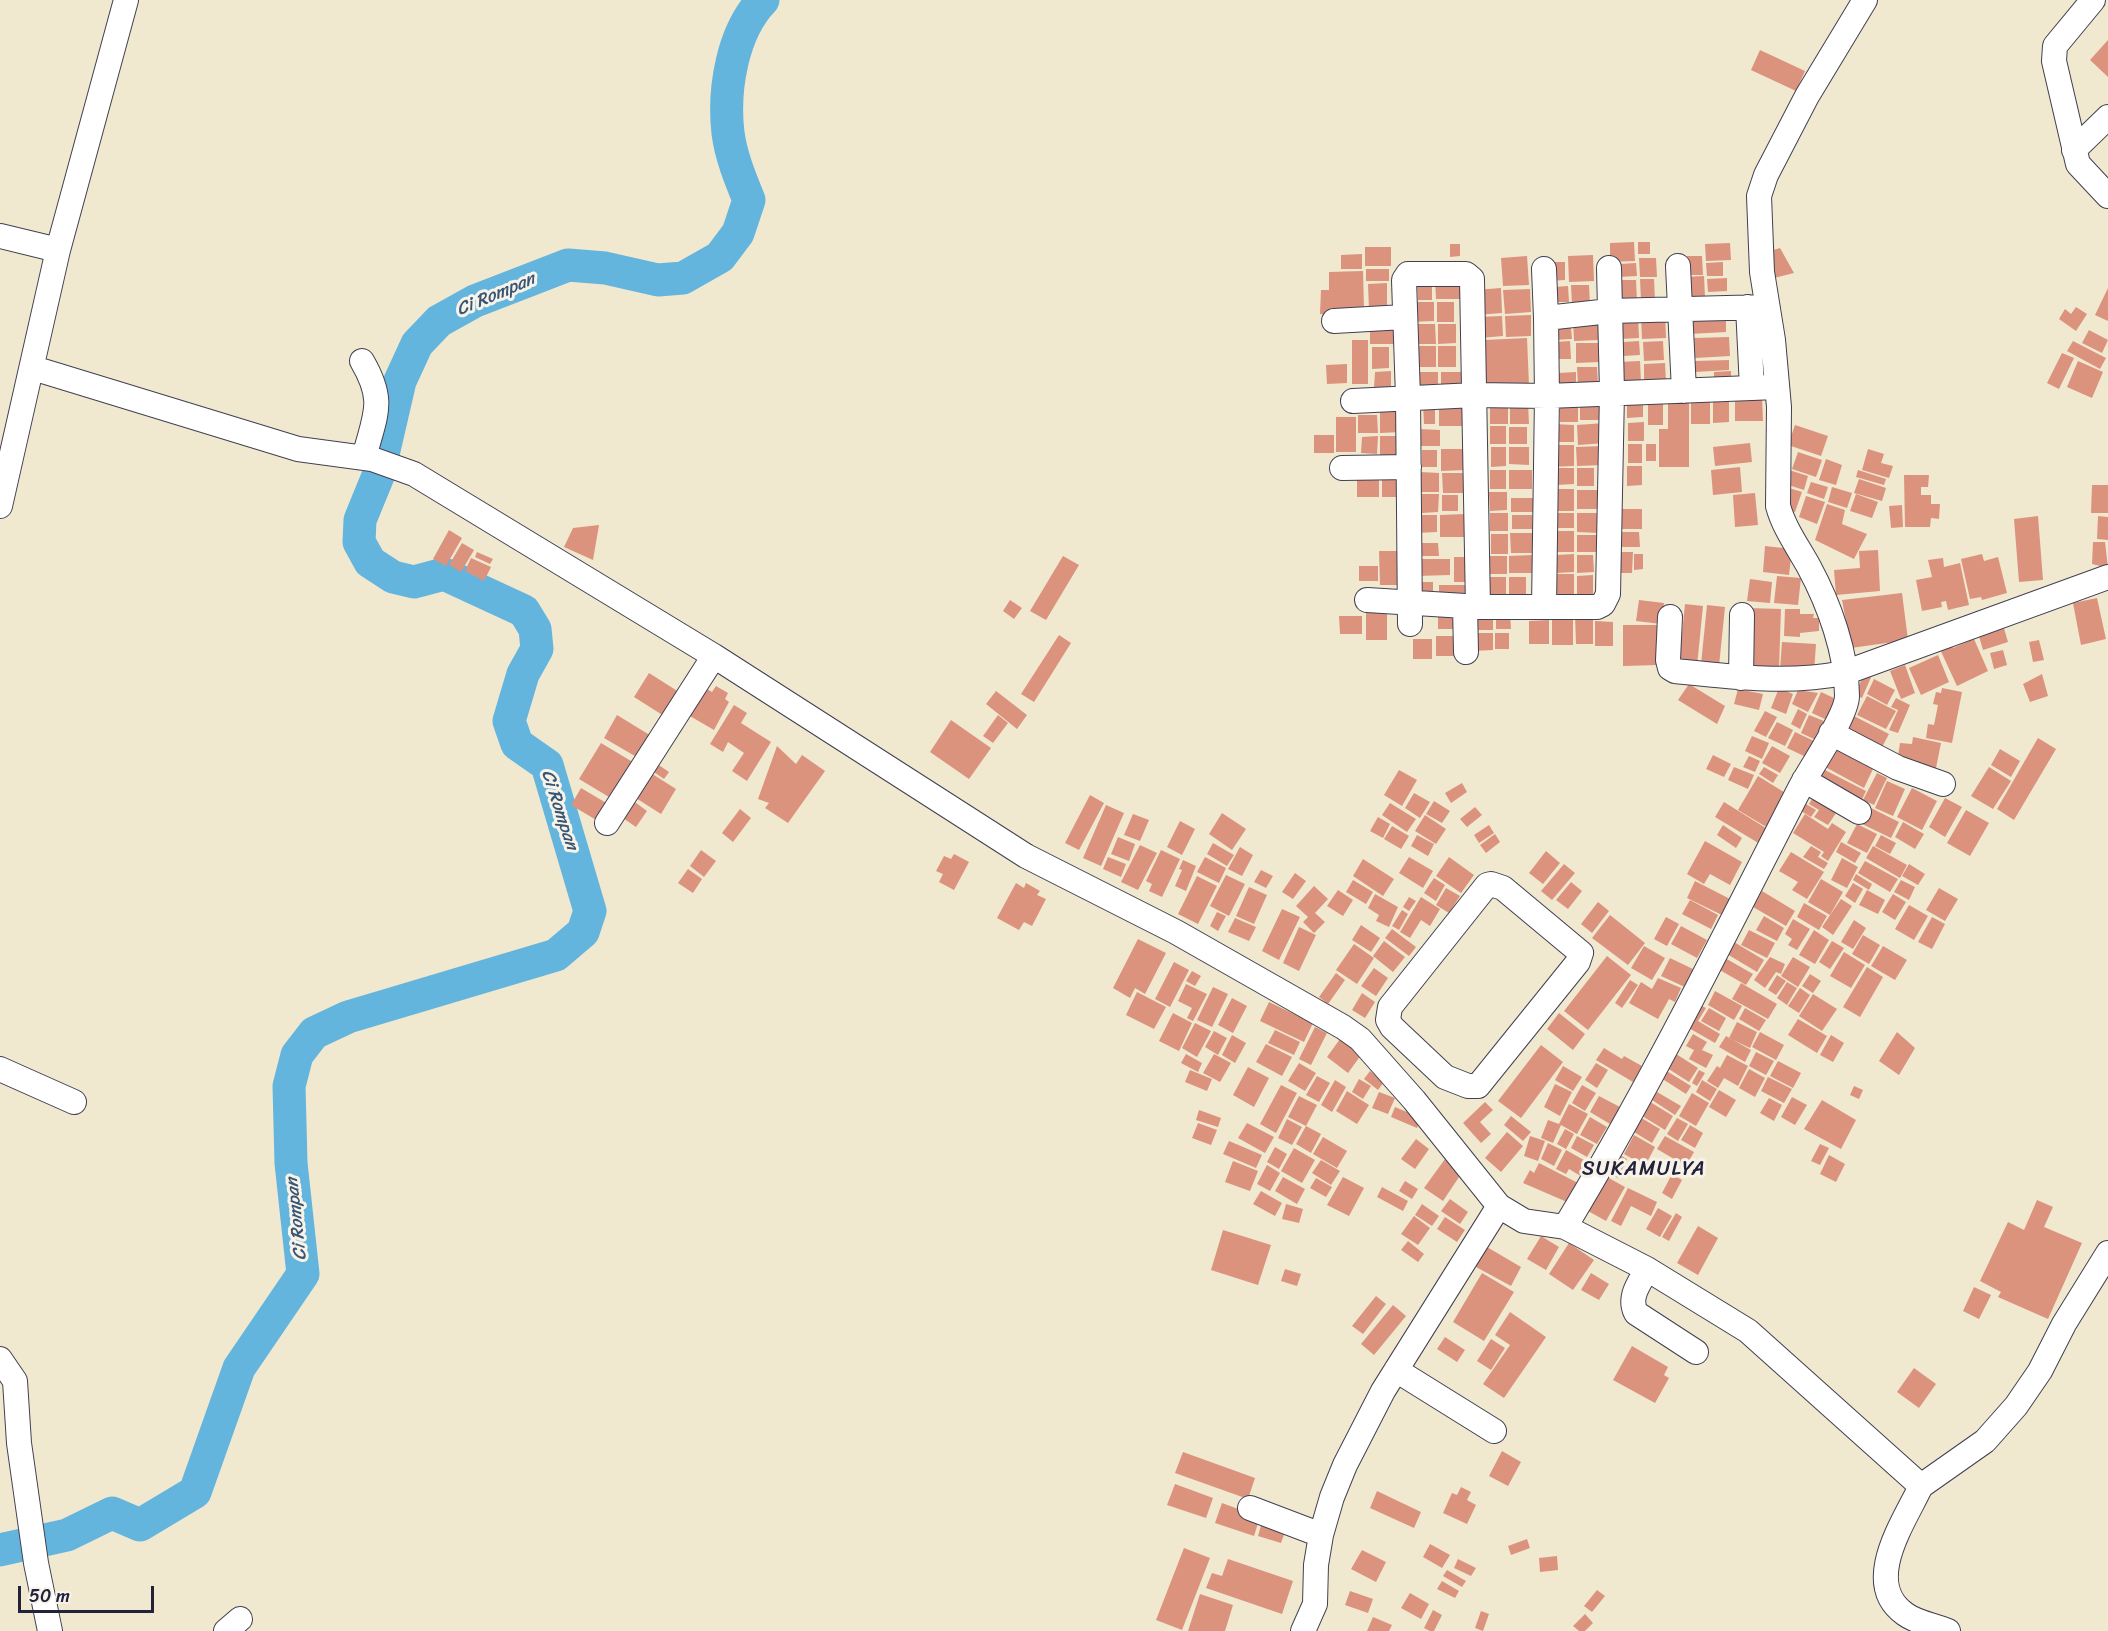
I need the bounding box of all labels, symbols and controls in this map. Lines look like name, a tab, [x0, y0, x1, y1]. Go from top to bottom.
water label: Ci Rompan	[454, 269, 538, 321]
water label: Ci Rompan	[536, 767, 582, 853]
district label: SUKAMULYA	[1582, 1158, 1706, 1182]
water label: Ci Rompan	[282, 1177, 312, 1261]
scale bar	[21, 1574, 158, 1612]
text: 50 m	[29, 1580, 70, 1612]

